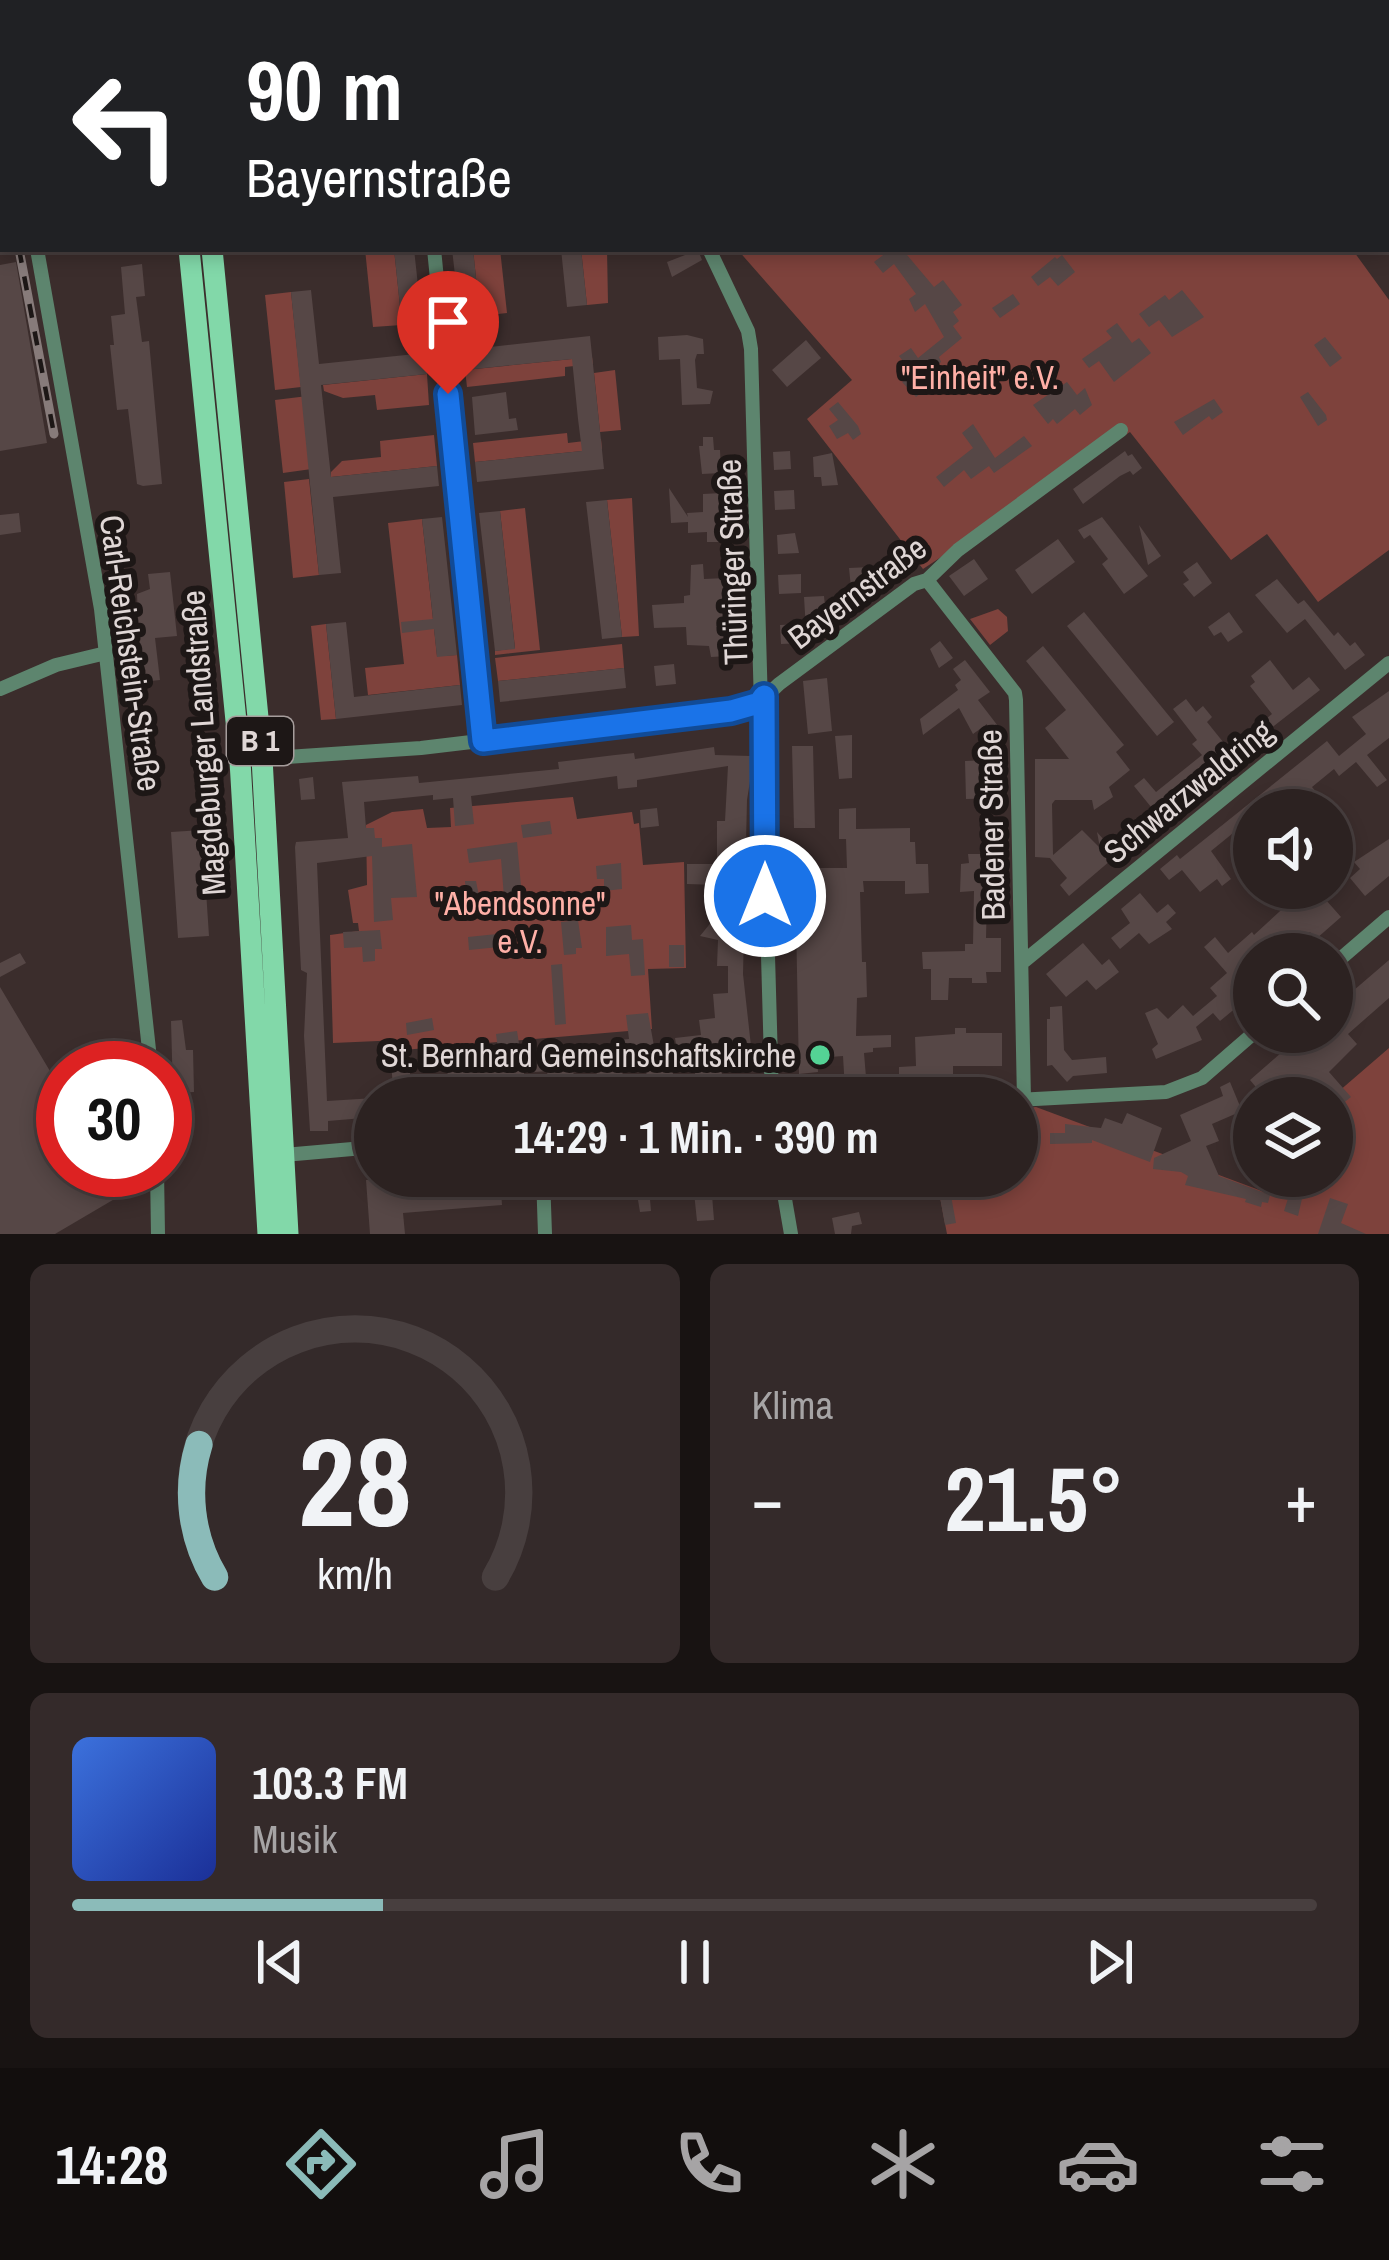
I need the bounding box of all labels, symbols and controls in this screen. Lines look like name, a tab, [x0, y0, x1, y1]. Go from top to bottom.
text: 90 m	[246, 33, 403, 146]
icon: left	[48, 48, 204, 204]
text: Bayernstraße	[246, 141, 512, 214]
pin	[397, 271, 499, 394]
icon: arrive	[415, 289, 481, 355]
park label: "Einheit" e.V.	[901, 355, 1059, 399]
street label: Thüringer Straße	[706, 458, 758, 666]
street label: Carl-Reichstein-Straße	[90, 512, 172, 794]
street label: Bayernstraße	[779, 526, 935, 658]
street label: Magdeburger Landstraße	[170, 589, 236, 897]
street label: Schwarzwaldring	[1094, 709, 1282, 873]
road number: B 1	[227, 717, 293, 765]
street label: Badener Straße	[967, 729, 1015, 921]
map controls	[1233, 789, 1353, 1197]
button: sound	[1233, 789, 1353, 909]
position arrow	[702, 833, 828, 959]
park label: "Abendsonne" e.V.	[434, 881, 606, 963]
button: search	[1233, 933, 1353, 1053]
place label: St. Bernhard Gemeinschaftskirche	[381, 1033, 796, 1077]
speed limit sign: 30	[36, 1041, 192, 1197]
marker: St. Bernhard Gemeinschaftskirche	[807, 1042, 833, 1068]
button: layers	[1233, 1077, 1353, 1197]
text: 14:29 · 1 Min. · 390 m	[513, 1106, 879, 1167]
text: Klima	[752, 1379, 833, 1431]
text: 28	[298, 1397, 412, 1565]
text: 21.5°	[944, 1438, 1124, 1559]
text: −	[752, 1454, 783, 1543]
text: +	[1285, 1454, 1317, 1543]
text: km/h	[317, 1544, 393, 1601]
text: 103.3 FM	[252, 1752, 408, 1813]
text: Musik	[252, 1813, 337, 1865]
icon: previous	[247, 1929, 313, 1995]
icon: pause	[662, 1929, 728, 1995]
icon: next	[1077, 1929, 1143, 1995]
icon: directions	[279, 2122, 363, 2206]
icon: music	[473, 2122, 557, 2206]
icon: phone	[667, 2122, 751, 2206]
icon: climate	[861, 2122, 945, 2206]
icon: car	[1056, 2122, 1140, 2206]
icon: filters	[1250, 2122, 1334, 2206]
text: 14:28	[55, 2128, 168, 2201]

